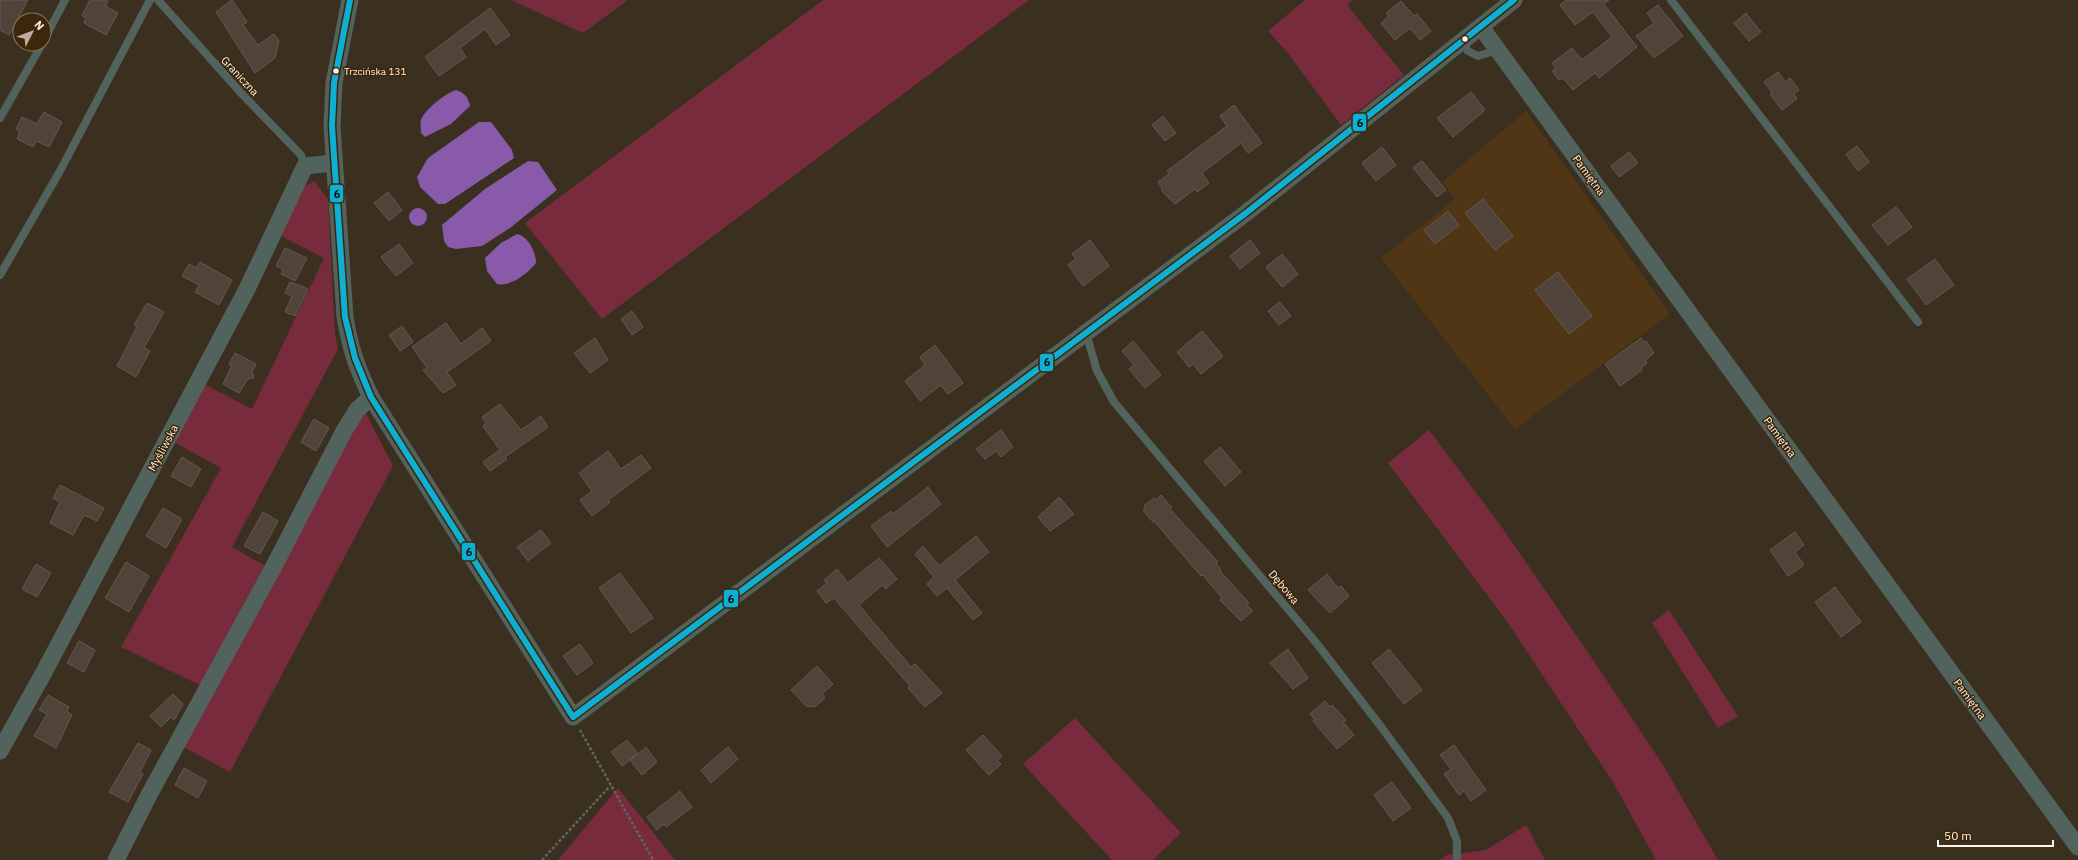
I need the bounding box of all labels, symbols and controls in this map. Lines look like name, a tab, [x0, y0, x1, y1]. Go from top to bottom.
north arrow	[12, 12, 52, 52]
text: N	[32, 18, 47, 33]
unlabelled marker	[1460, 34, 1470, 44]
street label: Graniczna	[218, 53, 262, 99]
place label: Trzcińska 131	[344, 65, 406, 78]
marker: Trzcińska 131	[331, 66, 341, 76]
line badge: 6	[1352, 113, 1367, 132]
text: 6	[1357, 116, 1364, 130]
street label: Pamiętna	[1570, 152, 1608, 198]
line badge: 6	[329, 184, 344, 203]
text: 6	[334, 187, 341, 201]
line badge: 6	[1039, 353, 1054, 372]
text: 6	[1044, 355, 1051, 369]
street label: Pamiętna	[1761, 414, 1799, 460]
street label: Myśliwska	[145, 422, 181, 474]
line badge: 6	[461, 542, 476, 561]
text: 6	[466, 545, 473, 559]
street label: Dębowa	[1266, 567, 1302, 607]
line badge: 6	[723, 589, 739, 608]
text: 6	[728, 592, 735, 606]
street label: Pamiętna	[1951, 676, 1989, 722]
scale bar	[1938, 822, 2053, 848]
text: 50 m	[1944, 828, 1972, 843]

